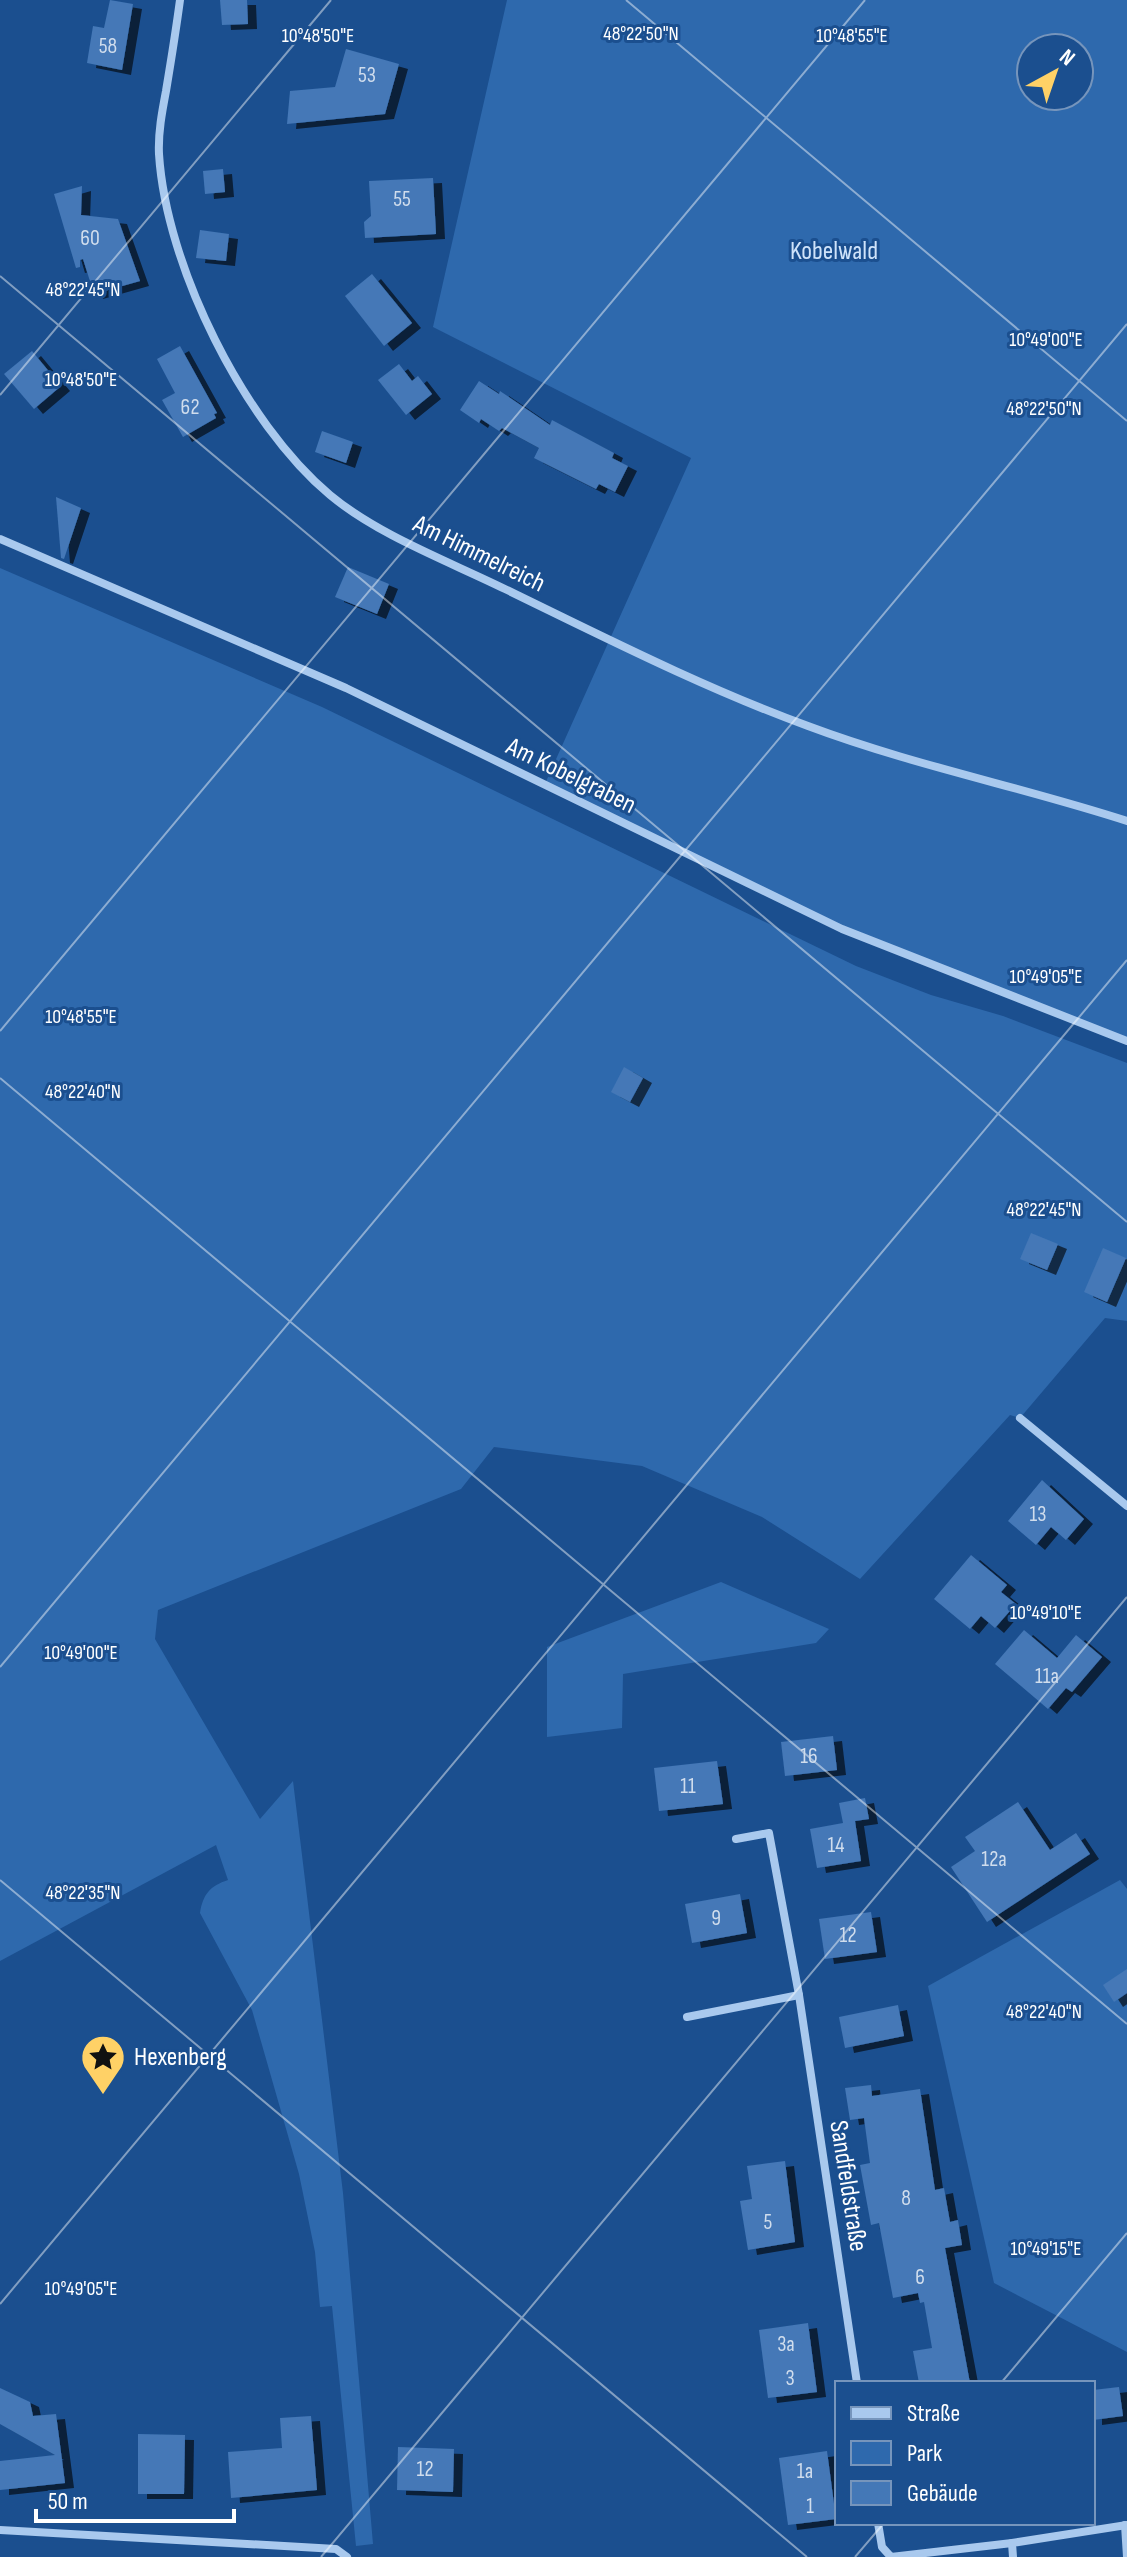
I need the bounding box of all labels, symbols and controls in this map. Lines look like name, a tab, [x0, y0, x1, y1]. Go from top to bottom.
text: 48°22'50"N	[603, 22, 679, 46]
text: 10°48'50"E	[282, 24, 354, 48]
text: 10°48'55"E	[816, 24, 888, 48]
north arrow	[1015, 32, 1095, 112]
house number: 58	[99, 33, 117, 60]
text: N	[1054, 44, 1080, 72]
house number: 53	[358, 62, 376, 89]
house number: 55	[393, 186, 411, 213]
house number: 60	[80, 225, 100, 252]
park label: Kobelwald	[790, 236, 878, 267]
text: 48°22'45"N	[46, 278, 120, 302]
text: 10°49'00"E	[1009, 328, 1083, 352]
text: 10°48'50"E	[45, 368, 117, 392]
house number: 62	[181, 394, 199, 421]
text: 48°22'50"N	[1006, 397, 1082, 421]
street label: Am Himmelreich	[407, 508, 550, 599]
street label: Am Kobelgraben	[500, 731, 641, 821]
text: 10°49'05"E	[1010, 965, 1082, 989]
text: 10°48'55"E	[45, 1005, 117, 1029]
text: 48°22'40"N	[45, 1080, 121, 1104]
text: 48°22'45"N	[1007, 1198, 1081, 1222]
house number: 13	[1030, 1501, 1046, 1528]
text: 10°49'10"E	[1010, 1601, 1082, 1625]
text: 10°49'00"E	[44, 1641, 118, 1665]
house number: 11a	[1035, 1663, 1059, 1690]
house number: 16	[800, 1743, 818, 1770]
house number: 11	[680, 1773, 696, 1800]
house number: 14	[828, 1832, 844, 1859]
house number: 12a	[981, 1846, 1007, 1873]
text: 48°22'35"N	[46, 1881, 120, 1905]
house number: 9	[711, 1905, 721, 1932]
house number: 12	[839, 1922, 857, 1949]
text: 48°22'40"N	[1006, 2000, 1082, 2024]
place icon: Hexenberg	[79, 2033, 127, 2096]
place label: Hexenberg	[134, 2042, 227, 2073]
street label: Sandfeldstraße	[822, 2118, 874, 2254]
house number: 8	[901, 2185, 911, 2212]
house number: 5	[764, 2209, 773, 2236]
text: 10°49'15"E	[1011, 2237, 1081, 2261]
house number: 6	[915, 2264, 925, 2291]
text: 10°49'05"E	[45, 2277, 117, 2301]
house number: 3a	[777, 2331, 795, 2358]
house number: 3	[785, 2365, 795, 2392]
legend	[835, 2381, 1095, 2525]
text: Straße	[907, 2399, 960, 2428]
text: Park	[907, 2439, 942, 2468]
house number: 12	[416, 2456, 434, 2483]
house number: 1a	[797, 2458, 813, 2485]
scale bar	[36, 2473, 234, 2523]
text: Gebäude	[907, 2479, 978, 2508]
text: 50 m	[48, 2487, 88, 2516]
house number: 1	[806, 2493, 814, 2520]

